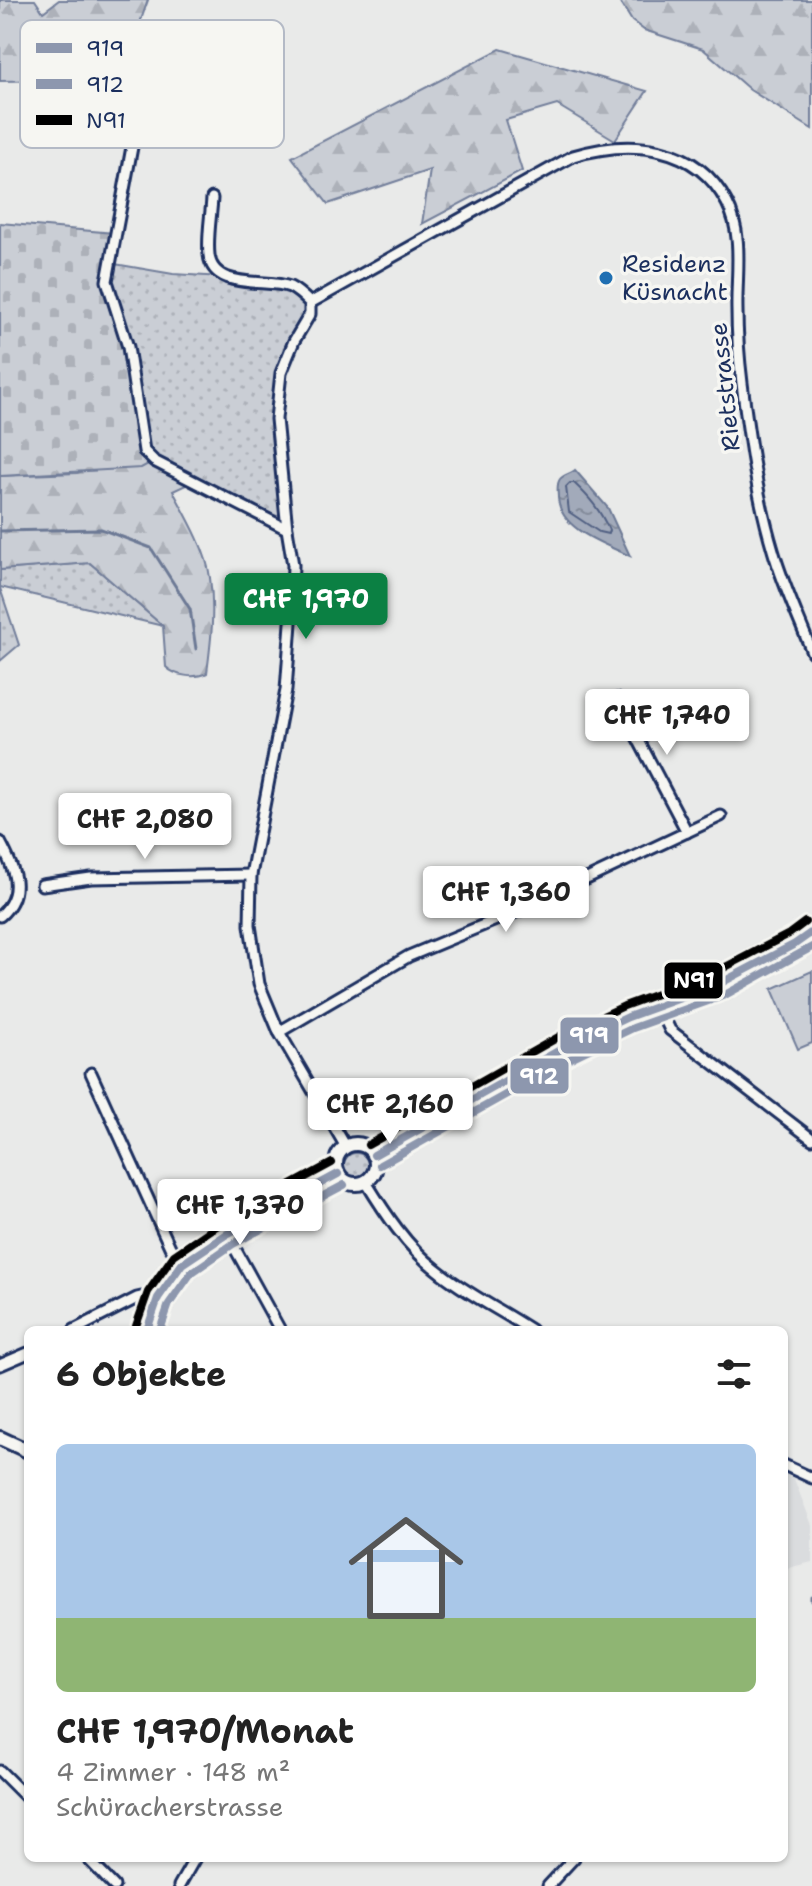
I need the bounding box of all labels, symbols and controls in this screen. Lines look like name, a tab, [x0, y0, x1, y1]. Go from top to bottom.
legend	[20, 20, 284, 148]
text: 919	[86, 34, 124, 63]
text: 912	[86, 70, 124, 99]
text: N91	[86, 106, 126, 135]
place label: Residenz Küsnacht	[622, 248, 728, 308]
marker: Residenz Küsnacht	[597, 269, 615, 287]
street label: Rietstrasse	[702, 321, 748, 453]
pin: CHF 1,970	[214, 573, 398, 641]
text: CHF 1,970	[243, 581, 369, 616]
pin: CHF 1,740	[575, 689, 759, 757]
text: CHF 1,740	[603, 697, 731, 732]
pin: CHF 2,080	[53, 793, 237, 861]
text: CHF 2,080	[76, 801, 214, 836]
pin: CHF 1,360	[414, 866, 598, 934]
text: CHF 1,360	[441, 874, 571, 909]
line badge: N91	[663, 961, 724, 1000]
text: N91	[673, 966, 715, 995]
line badge: 919	[559, 1016, 620, 1055]
text: 919	[569, 1021, 609, 1050]
line badge: 912	[509, 1057, 570, 1095]
text: 912	[519, 1062, 559, 1091]
pin: CHF 2,160	[298, 1078, 482, 1146]
text: CHF 2,160	[326, 1086, 454, 1121]
pin: CHF 1,370	[148, 1179, 332, 1247]
text: CHF 1,370	[175, 1187, 305, 1222]
text: 6 Objekte	[56, 1351, 227, 1397]
icon: filters	[712, 1352, 756, 1396]
icon: home	[334, 1496, 478, 1640]
text: CHF 1,970/Monat	[56, 1708, 354, 1754]
text: 4 Zimmer · 148 m²	[56, 1754, 291, 1789]
text: Schüracherstrasse	[56, 1789, 283, 1824]

